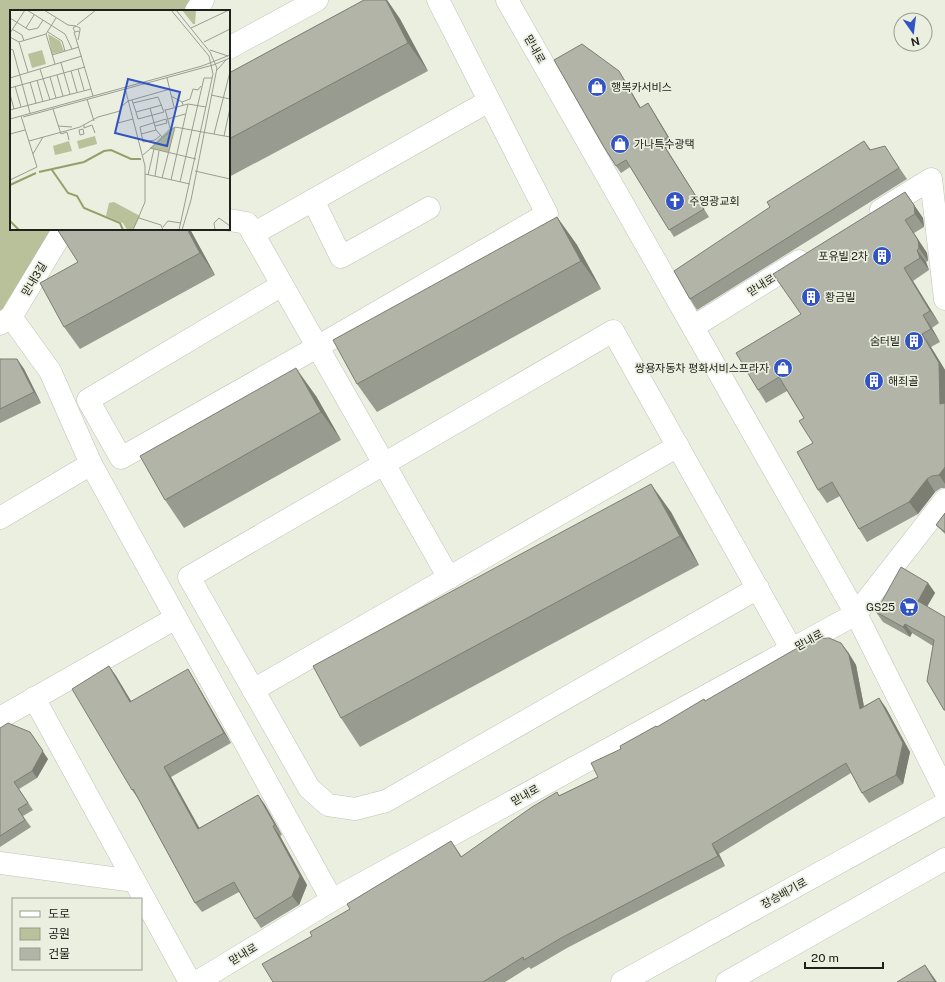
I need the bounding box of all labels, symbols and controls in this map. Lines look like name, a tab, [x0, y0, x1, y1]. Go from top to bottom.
inset map	[10, 10, 230, 230]
north arrow	[893, 12, 933, 52]
street label: 맏내로	[522, 33, 548, 65]
text: N	[910, 35, 921, 49]
shop icon: 행복카서비스	[586, 76, 608, 98]
place label: 행복카서비스	[611, 81, 672, 93]
shop icon: 가나특수광택	[609, 133, 631, 155]
place label: 가나특수광택	[634, 138, 695, 150]
church icon: 주영광교회	[664, 190, 686, 212]
place label: 주영광교회	[689, 195, 740, 207]
building icon: 포유빌 2차	[871, 245, 893, 267]
place label: 포유빌 2차	[818, 250, 868, 262]
street label: 맏내3길	[19, 260, 49, 298]
street label: 맏내로	[745, 272, 777, 298]
building icon: 황금빌	[800, 286, 822, 308]
place label: 황금빌	[825, 291, 855, 303]
building icon: 숨터빌	[903, 330, 925, 352]
place label: 숨터빌	[870, 335, 900, 347]
shop icon: 쌍용자동차 평화서비스프라자	[772, 357, 794, 379]
place label: 쌍용자동차 평화서비스프라자	[635, 362, 769, 374]
building icon: 해죄골	[863, 370, 885, 392]
place label: 해죄골	[888, 375, 918, 387]
supermarket icon: GS25	[898, 596, 920, 618]
place label: GS25	[866, 601, 895, 613]
street label: 맏내로	[793, 627, 825, 653]
street label: 맏내로	[509, 782, 541, 808]
street label: 장승배기로	[759, 875, 809, 911]
legend	[12, 898, 142, 970]
text: 도로	[48, 907, 70, 921]
text: 공원	[48, 927, 70, 941]
street label: 맏내로	[227, 941, 259, 967]
scale bar	[805, 944, 883, 970]
text: 건물	[48, 947, 70, 961]
text: 20 m	[811, 951, 839, 965]

